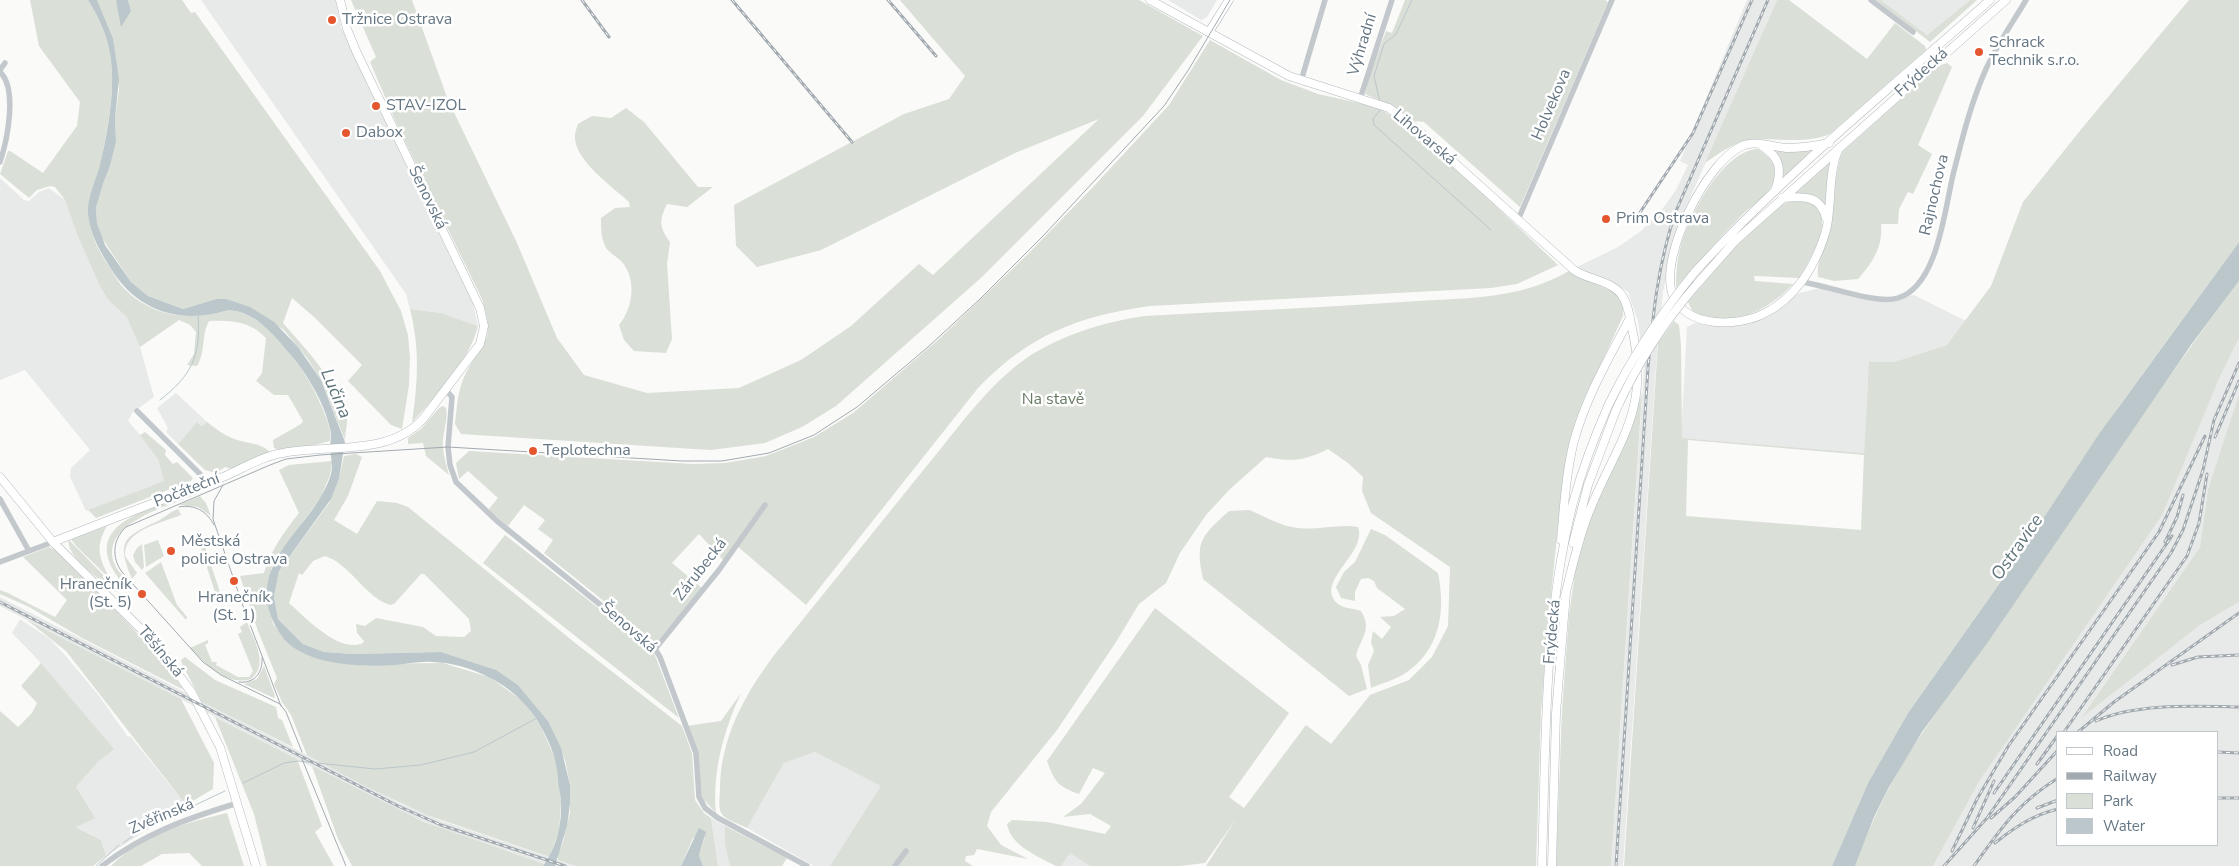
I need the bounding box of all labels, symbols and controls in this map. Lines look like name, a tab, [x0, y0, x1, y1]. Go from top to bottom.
place label: Tržnice Ostrava	[342, 10, 452, 30]
street label: Výhradní	[1344, 12, 1382, 78]
marker: Tržnice Ostrava	[326, 14, 338, 26]
place label: Schrack Technik s.r.o.	[1989, 33, 2079, 71]
street label: Frýdecká	[1892, 44, 1952, 102]
marker: Schrack Technik s.r.o.	[1973, 46, 1985, 58]
street label: Holvekova	[1528, 67, 1576, 143]
place label: STAV-IZOL	[386, 96, 466, 116]
marker: STAV-IZOL	[370, 100, 382, 112]
street label: Lihovarská	[1389, 106, 1459, 170]
place label: Dabox	[356, 123, 403, 143]
marker: Dabox	[340, 127, 352, 139]
street label: Rajnochova	[1916, 153, 1954, 237]
street label: Šenovská	[403, 163, 451, 233]
place label: Prim Ostrava	[1616, 209, 1709, 229]
marker: Prim Ostrava	[1600, 213, 1612, 225]
water label: Lučina	[315, 366, 355, 422]
park label: Na stavě	[1022, 390, 1084, 410]
place label: Teplotechna	[543, 441, 631, 461]
marker: Teplotechna	[527, 445, 539, 457]
street label: Počáteční	[151, 470, 223, 512]
water label: Ostravice	[1987, 511, 2049, 585]
place label: Městská policie Ostrava	[181, 532, 288, 570]
street label: Zárubecká	[671, 535, 731, 605]
marker: Městská policie Ostrava	[165, 545, 177, 557]
place label: Hranečník (St. 5)	[60, 575, 132, 613]
marker: Hranečník (St. 1)	[228, 575, 240, 587]
marker: Hranečník (St. 5)	[136, 588, 148, 600]
place label: Hranečník (St. 1)	[198, 588, 270, 626]
street label: Šenovská	[596, 598, 660, 658]
street label: Frýdecká	[1541, 599, 1565, 665]
street label: Těšínská	[133, 622, 187, 682]
legend	[2056, 731, 2219, 846]
text: Road	[2103, 741, 2138, 761]
text: Railway	[2103, 766, 2157, 786]
text: Park	[2103, 791, 2133, 811]
street label: Zvěřinská	[127, 795, 197, 839]
text: Water	[2103, 816, 2145, 836]

